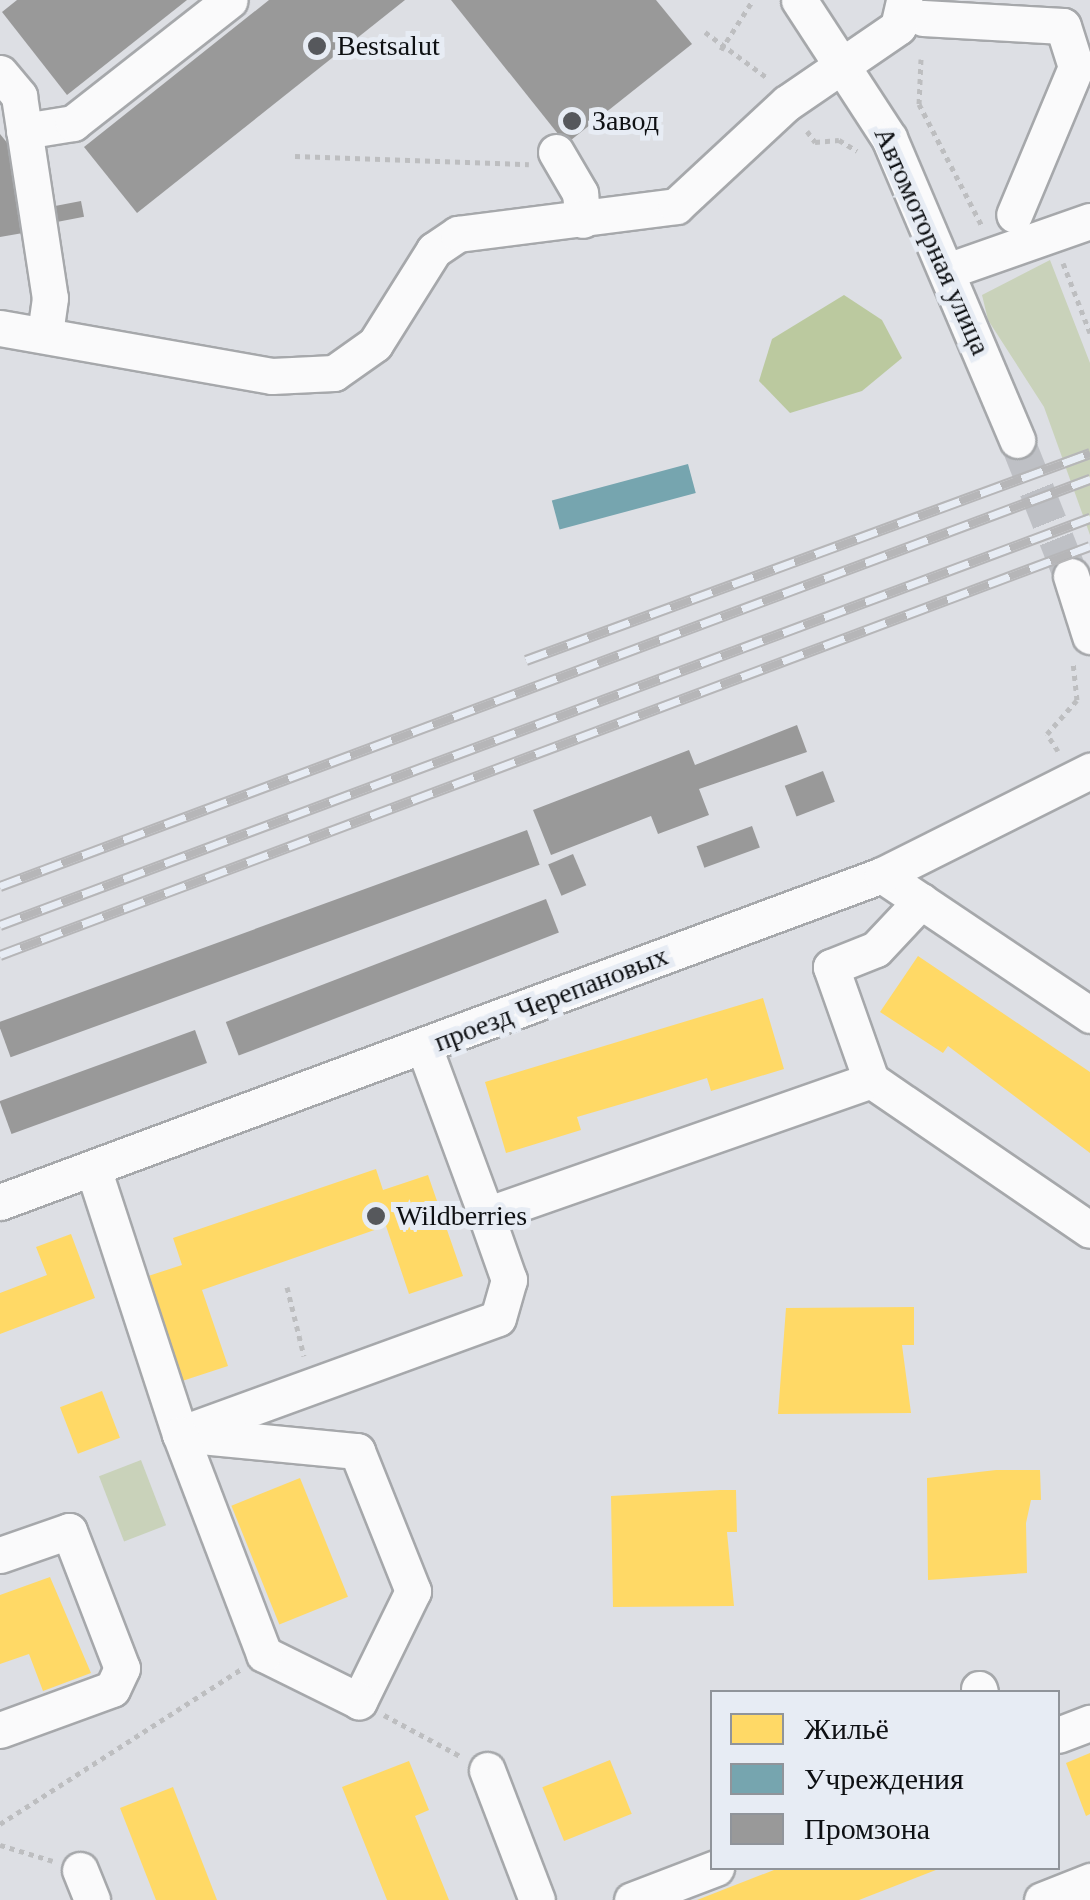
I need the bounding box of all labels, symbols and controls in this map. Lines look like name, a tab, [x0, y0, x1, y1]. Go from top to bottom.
place label: Bestsalut	[337, 29, 440, 63]
marker: Bestsalut	[306, 35, 328, 57]
place label: Завод	[592, 104, 659, 138]
marker: Завод	[561, 110, 583, 132]
street label: Автомоторная улица	[867, 122, 997, 360]
street label: проезд Черепановых	[430, 939, 672, 1059]
place label: Wildberries	[396, 1199, 527, 1233]
marker: Wildberries	[365, 1205, 387, 1227]
legend	[710, 1690, 1060, 1870]
text: Жильё	[804, 1712, 889, 1745]
text: Учреждения	[804, 1762, 964, 1795]
text: Промзона	[804, 1812, 930, 1845]

